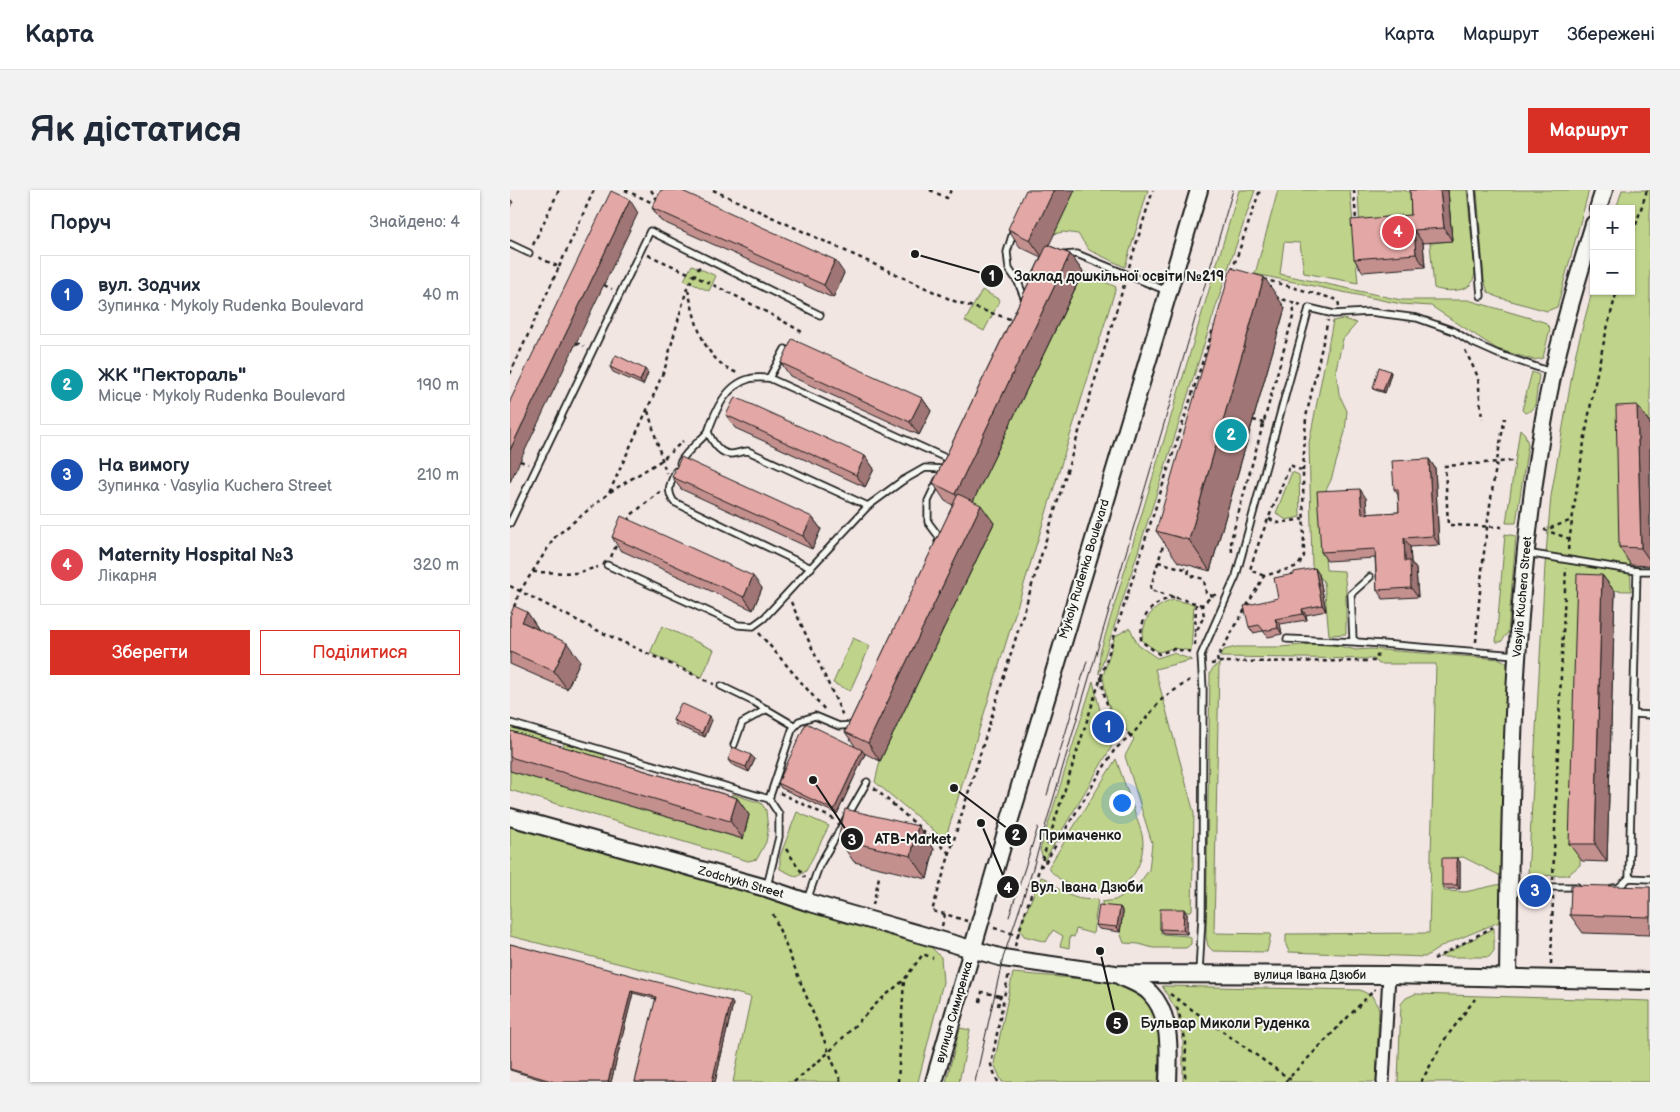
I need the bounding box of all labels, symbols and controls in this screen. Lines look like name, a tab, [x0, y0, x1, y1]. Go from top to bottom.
text: Карта	[25, 20, 94, 49]
text: Карта	[1384, 24, 1435, 45]
text: Маршрут	[1463, 24, 1539, 45]
text: Збережені	[1567, 24, 1655, 45]
button: Маршрут	[1528, 108, 1650, 153]
text: Як дістатися	[30, 109, 242, 152]
map controls	[1590, 205, 1635, 295]
button: +	[1590, 205, 1635, 250]
text: Поруч	[50, 210, 111, 235]
text: Знайдено: 4	[370, 213, 460, 232]
pin: 4	[1382, 213, 1414, 251]
button: −	[1590, 250, 1635, 295]
callout: Заклад дошкільної освіти №219	[979, 261, 1235, 290]
text: 1	[989, 267, 995, 286]
text: Заклад дошкільної освіти №219	[1014, 268, 1224, 285]
text: вул. Зодчих	[98, 274, 200, 297]
text: 1	[64, 286, 70, 305]
text: 40 m	[422, 286, 459, 305]
text: Зупинка · Mykoly Rudenka Boulevard	[98, 297, 364, 316]
text: ЖК "Пектораль"	[98, 364, 246, 387]
text: 2	[62, 376, 72, 395]
text: 190 m	[417, 376, 459, 395]
text: Місце · Mykoly Rudenka Boulevard	[98, 387, 345, 406]
pin: 2	[1215, 416, 1247, 454]
text: На вимогу	[98, 454, 190, 477]
text: 3	[62, 466, 72, 485]
text: 210 m	[417, 466, 459, 485]
text: Зупинка · Vasylia Kuchera Street	[98, 477, 332, 496]
street label: Mykoly Rudenka Boulevard	[1056, 497, 1113, 641]
street label: Vasylia Kuchera Street	[1510, 536, 1535, 658]
text: Maternity Hospital №3	[98, 544, 294, 567]
text: 4	[62, 556, 72, 575]
text: 320 m	[413, 556, 459, 575]
text: Лікарня	[98, 567, 157, 586]
button: Зберегти	[50, 630, 250, 675]
button: Поділитися	[260, 630, 460, 675]
pin: 1	[1092, 708, 1124, 746]
your location	[1109, 790, 1135, 816]
callout: Примаченко	[1003, 820, 1131, 849]
callout: ATB-Market	[840, 825, 961, 854]
text: 2	[1012, 826, 1021, 845]
text: Примаченко	[1039, 827, 1122, 844]
text: 3	[848, 831, 857, 850]
text: ATB-Market	[874, 831, 951, 848]
street label: Zodchykh Street	[696, 863, 786, 902]
pin: 3	[1519, 872, 1551, 910]
callout: Вул. Івана Дзюби	[995, 873, 1153, 902]
text: 4	[1004, 879, 1013, 898]
text: Вул. Івана Дзюби	[1031, 879, 1144, 896]
street label: вулиця Симиренка	[933, 959, 976, 1065]
street label: вулиця Івана Дзюби	[1254, 968, 1366, 983]
callout: Бульвар Миколи Руденка	[1105, 1009, 1319, 1038]
text: 5	[1113, 1015, 1122, 1034]
text: Бульвар Миколи Руденка	[1140, 1015, 1310, 1032]

